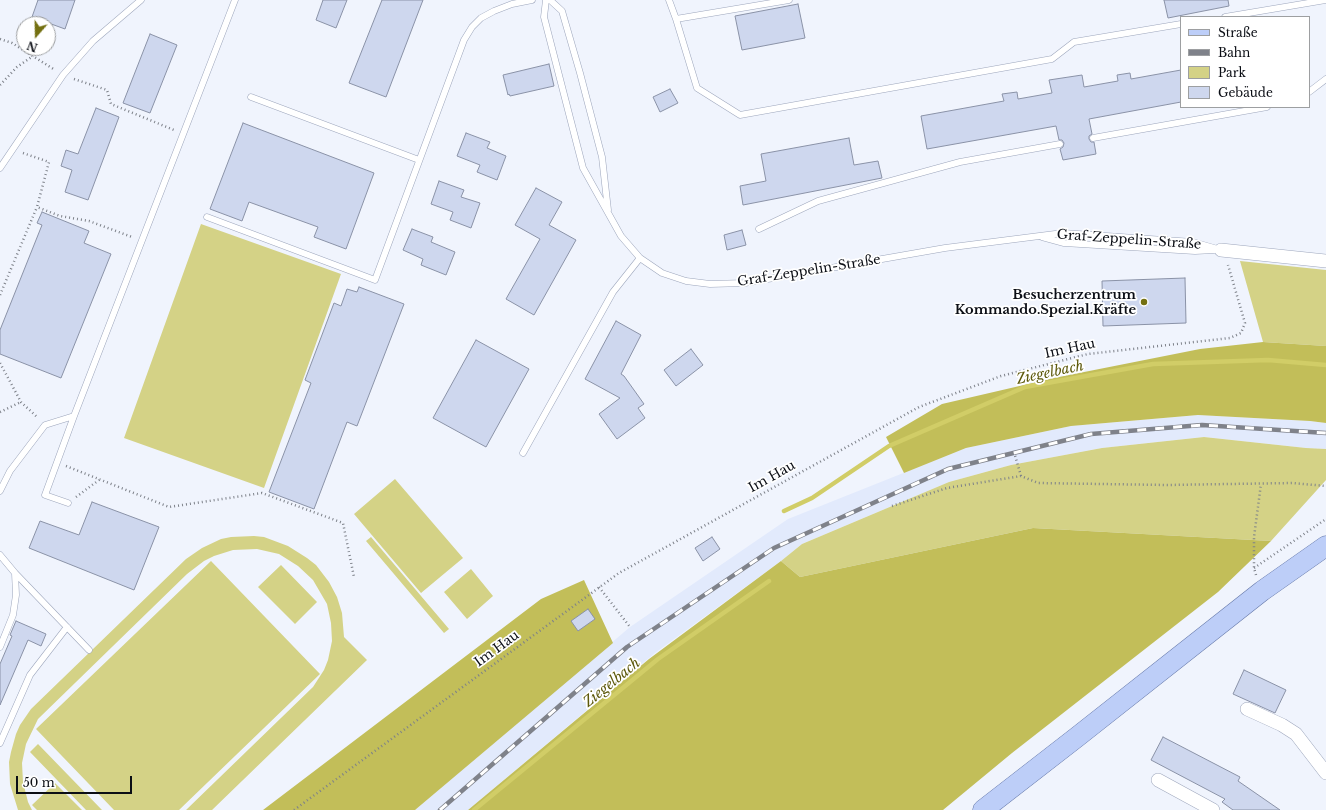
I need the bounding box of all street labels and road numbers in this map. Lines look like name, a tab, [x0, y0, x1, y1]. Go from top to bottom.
street label: Graf-Zeppelin-Straße	[1056, 227, 1202, 253]
street label: Graf-Zeppelin-Straße	[736, 252, 882, 290]
street label: Im Hau	[1043, 336, 1097, 362]
street label: Im Hau	[746, 458, 798, 496]
street label: Im Hau	[472, 628, 522, 670]

